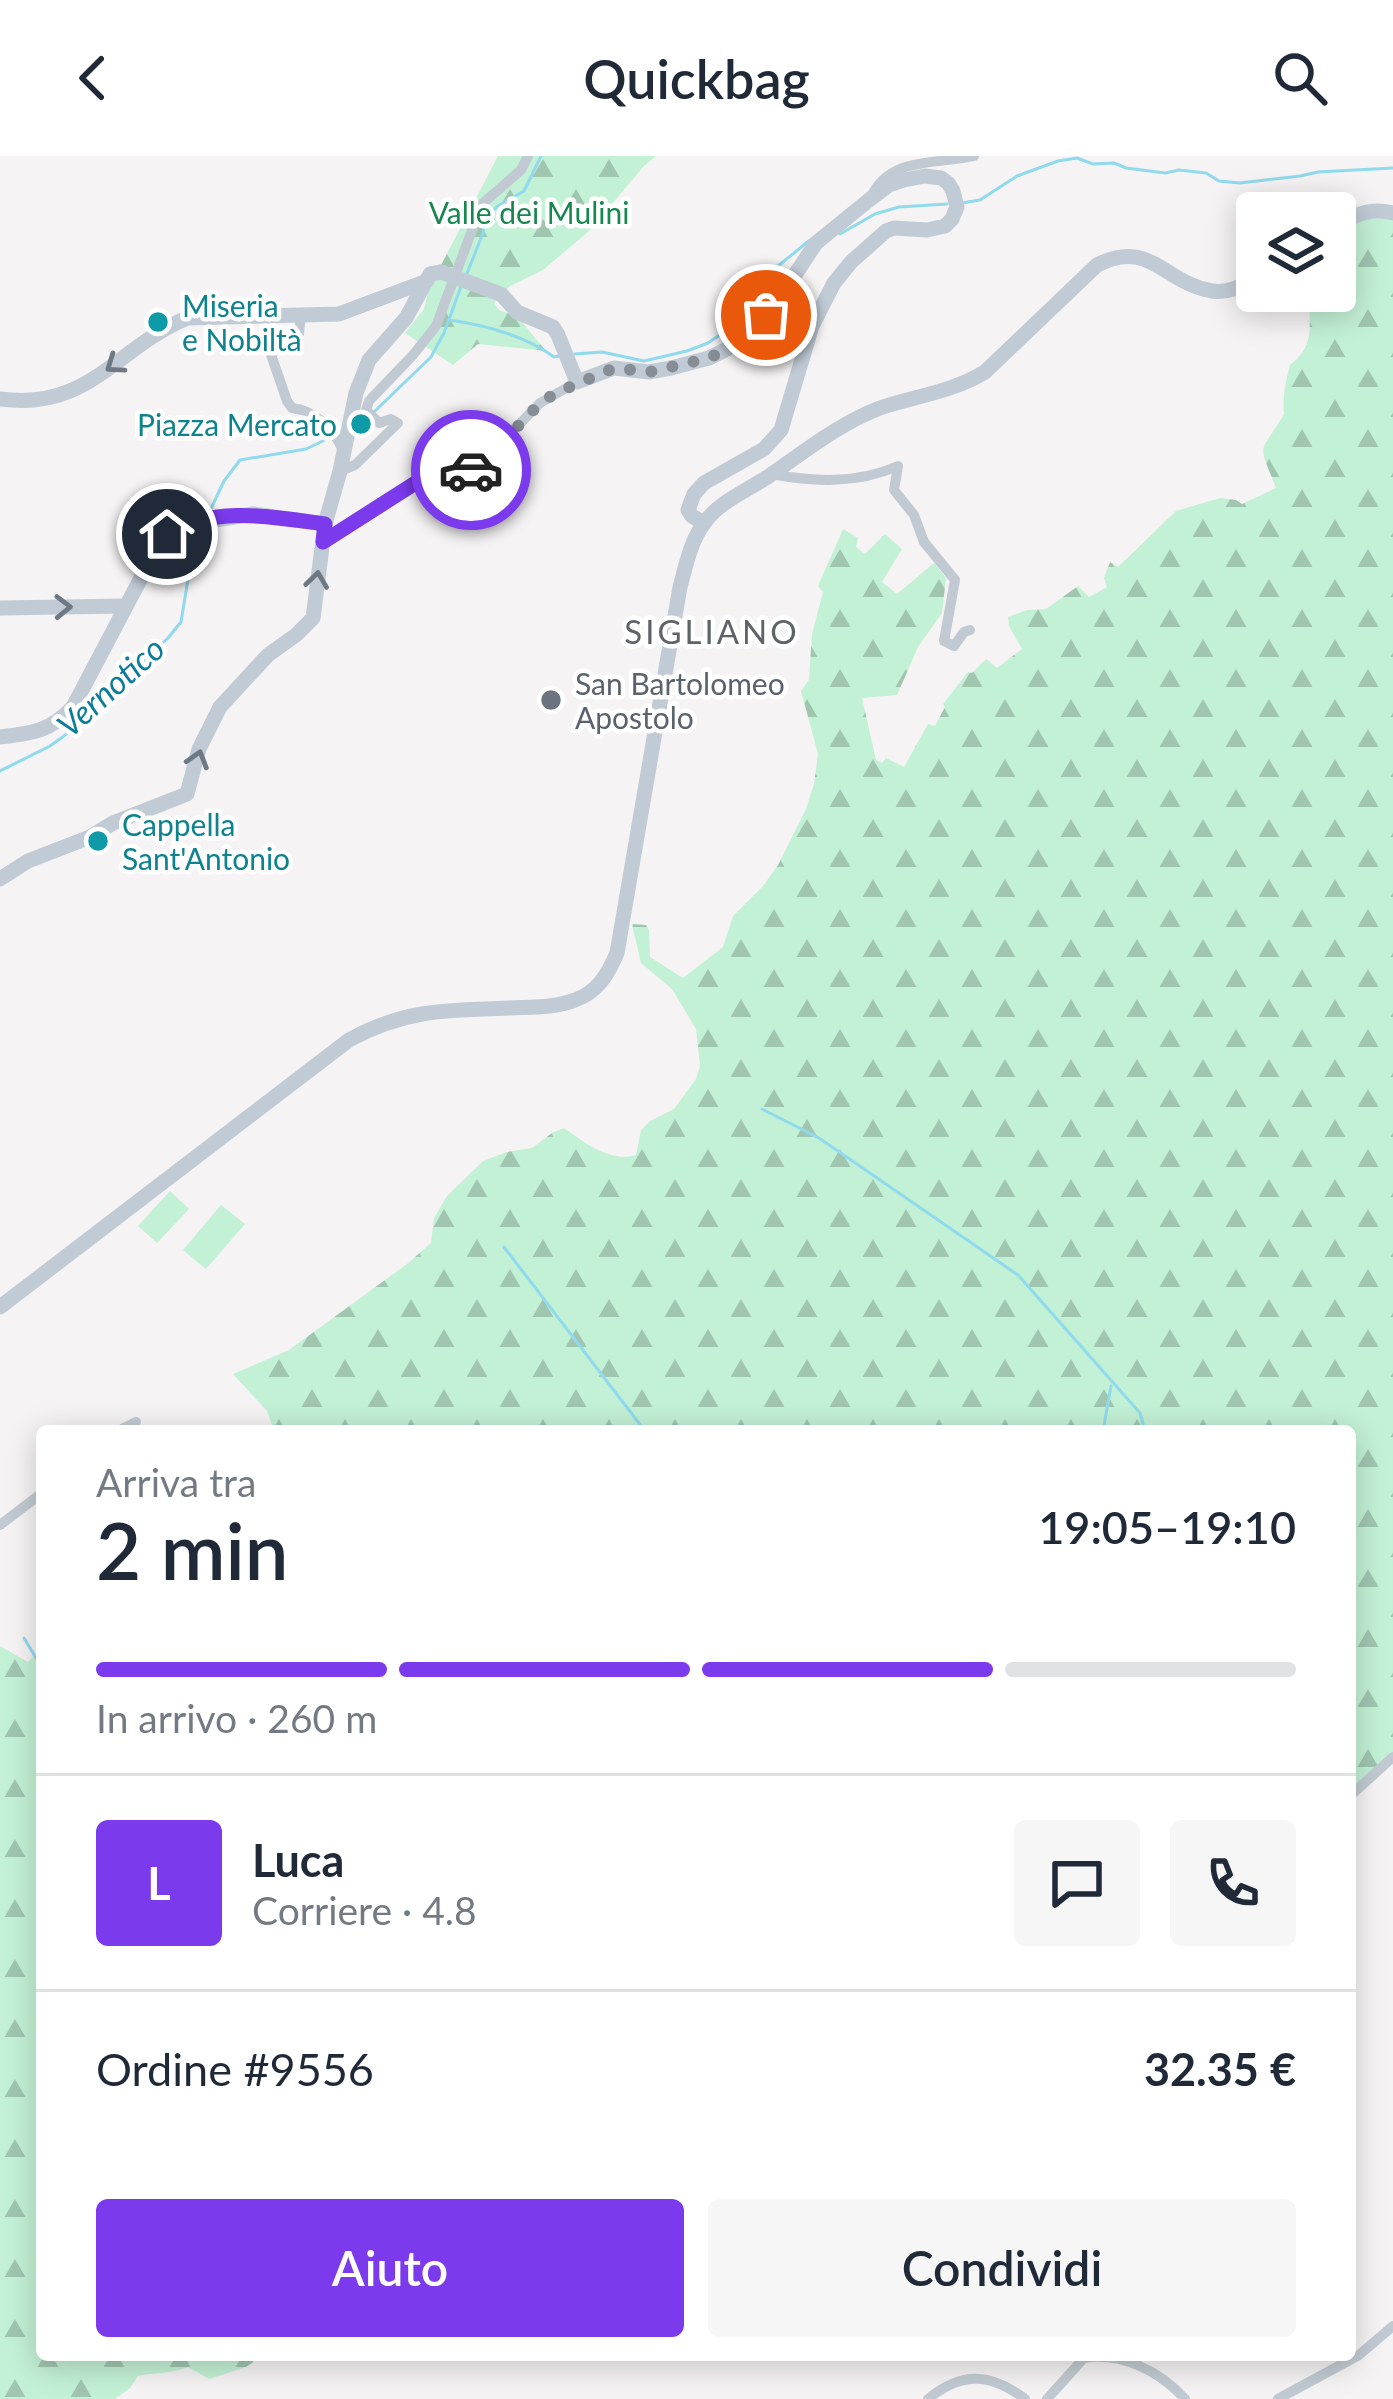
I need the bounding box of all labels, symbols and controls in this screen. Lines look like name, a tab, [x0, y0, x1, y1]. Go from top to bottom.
icon: back	[60, 45, 126, 111]
icon: search	[1267, 45, 1333, 111]
text: Quickbag	[583, 46, 810, 111]
map controls	[1236, 192, 1356, 312]
button: layers	[1236, 192, 1356, 312]
park label: Valle dei Mulini	[429, 194, 629, 230]
pin	[715, 264, 817, 366]
icon: bag	[733, 282, 799, 348]
place label: Miseria e Nobiltà	[182, 287, 302, 357]
marker: Miseria e Nobiltà	[145, 309, 171, 335]
one-way arrow	[106, 351, 127, 373]
place label: Piazza Mercato	[137, 406, 337, 442]
courier	[411, 410, 531, 530]
marker: Piazza Mercato	[348, 411, 374, 437]
icon: car	[438, 437, 504, 503]
pin	[116, 483, 218, 585]
icon: home	[134, 501, 200, 567]
one-way arrow	[304, 570, 330, 590]
one-way arrow	[54, 594, 73, 620]
district label: SIGLIANO	[624, 611, 800, 651]
water label: Vernotico	[48, 627, 172, 745]
place label: San Bartolomeo Apostolo	[575, 665, 785, 735]
marker: San Bartolomeo Apostolo	[538, 687, 564, 713]
one-way arrow	[184, 749, 209, 770]
place label: Cappella Sant'Antonio	[122, 806, 290, 876]
marker: Cappella Sant'Antonio	[85, 828, 111, 854]
text: Arriva tra	[96, 1459, 256, 1505]
text: 19:05–19:10	[1038, 1500, 1296, 1554]
text: 2 min	[96, 1503, 289, 1597]
text: In arrivo · 260 m	[96, 1695, 377, 1741]
button: chat	[1014, 1820, 1140, 1946]
button: phone	[1170, 1820, 1296, 1946]
text: Luca	[252, 1833, 344, 1887]
text: L	[147, 1856, 171, 1910]
text: Corriere · 4.8	[252, 1887, 477, 1933]
text: Ordine #9556	[96, 2042, 374, 2096]
text: 32.35 €	[1144, 2042, 1296, 2096]
button: Aiuto	[96, 2199, 684, 2337]
button: Condividi	[708, 2199, 1296, 2337]

